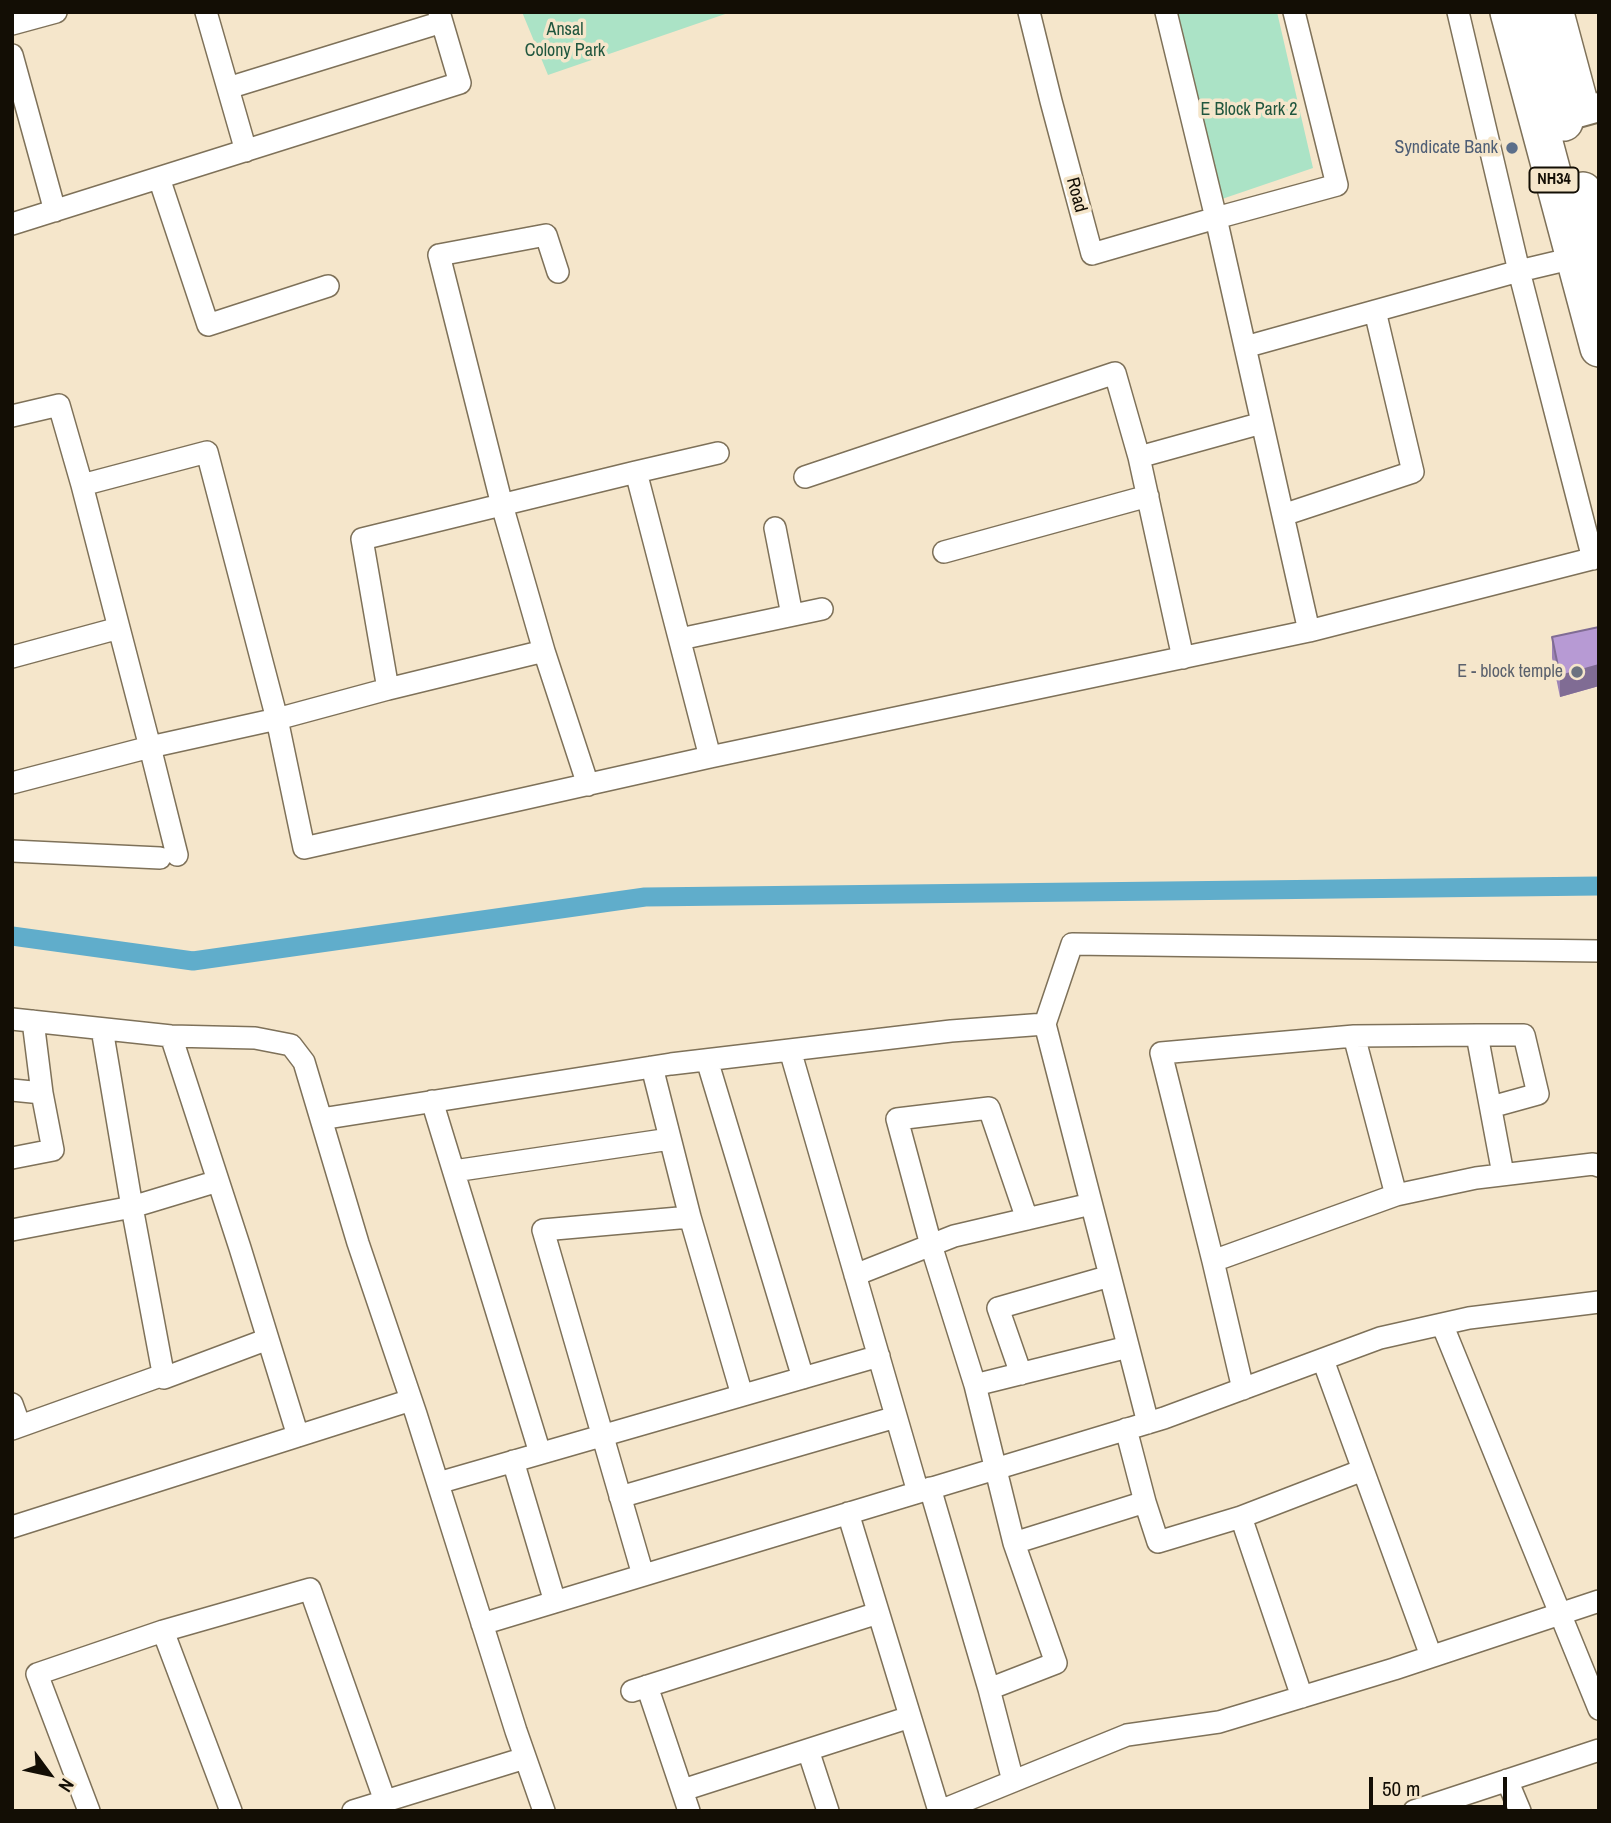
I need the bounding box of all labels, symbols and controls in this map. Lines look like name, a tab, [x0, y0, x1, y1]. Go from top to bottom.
park label: Ansal Colony Park	[525, 19, 605, 61]
park label: E Block Park 2	[1201, 99, 1297, 121]
place label: Syndicate Bank	[1395, 137, 1498, 159]
marker: Syndicate Bank	[1504, 140, 1520, 156]
road number: NH34	[1530, 168, 1578, 192]
street label: Road	[1061, 175, 1091, 215]
place label: E - block temple	[1457, 661, 1563, 683]
marker: E - block temple	[1569, 664, 1585, 680]
north arrow	[14, 1739, 84, 1809]
scale bar	[1373, 1764, 1511, 1808]
text: N	[53, 1774, 81, 1797]
text: 50 m	[1382, 1774, 1420, 1803]

